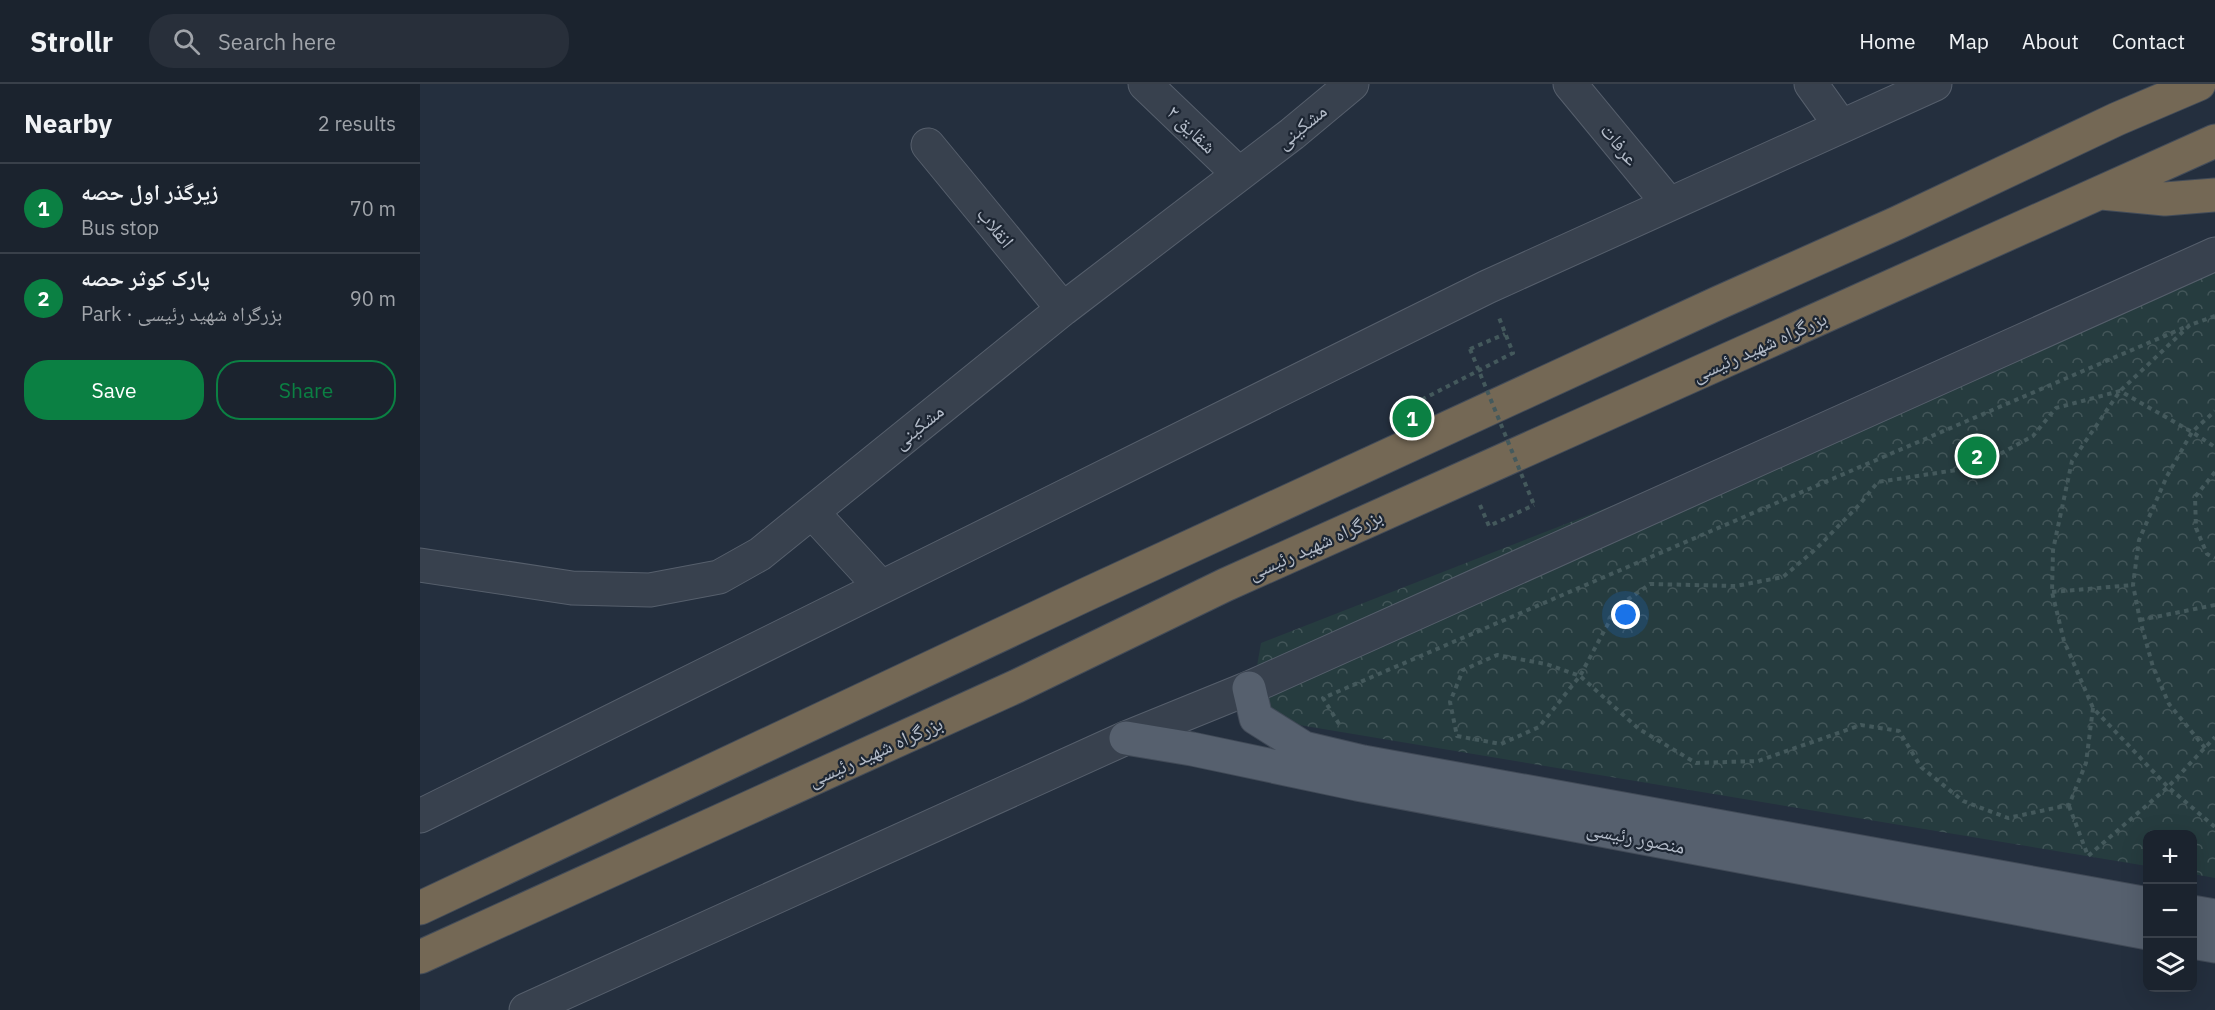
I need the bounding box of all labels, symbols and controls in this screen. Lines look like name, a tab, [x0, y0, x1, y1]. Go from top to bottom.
search box	[149, 14, 569, 68]
text: Strollr	[30, 23, 113, 60]
icon: search	[170, 25, 203, 58]
text: Search here	[218, 27, 336, 56]
text: Home	[1859, 27, 1916, 55]
text: Map	[1949, 27, 1989, 55]
text: About	[2022, 27, 2079, 55]
text: Contact	[2112, 27, 2185, 55]
street label: مشکینی	[1270, 97, 1332, 155]
street label: شقایق ۲	[1161, 99, 1223, 159]
text: Nearby	[24, 106, 112, 140]
text: 2 results	[318, 110, 396, 137]
street label: عرفات	[1595, 117, 1645, 171]
text: زیرگذر اول حصه	[81, 177, 218, 206]
text: 1	[38, 195, 50, 222]
text: 70 m	[350, 195, 396, 222]
street label: انقلاب	[971, 201, 1021, 253]
text: Bus stop	[81, 214, 159, 241]
text: پارک کوثر حصه	[81, 263, 210, 292]
text: 2	[38, 285, 50, 312]
text: 90 m	[350, 285, 396, 312]
text: Park · بزرگراه شهید رئیسی	[81, 300, 282, 327]
street label: بزرگراه شهید رئیسی	[1687, 304, 1831, 388]
button: Save	[24, 360, 204, 420]
button: Share	[216, 360, 396, 420]
pin: 1	[1392, 396, 1432, 440]
street label: مشکینی	[887, 397, 949, 455]
pin: 2	[1958, 434, 1996, 478]
street label: بزرگراه شهید رئیسی	[1243, 502, 1387, 586]
your location	[1611, 600, 1640, 629]
street label: بزرگراه شهید رئیسی	[803, 709, 947, 793]
street label: منصور رئیسی	[1584, 814, 1688, 860]
map controls	[2143, 830, 2197, 992]
button: +	[2143, 830, 2197, 884]
button: −	[2143, 884, 2197, 938]
button: layers	[2143, 938, 2197, 992]

